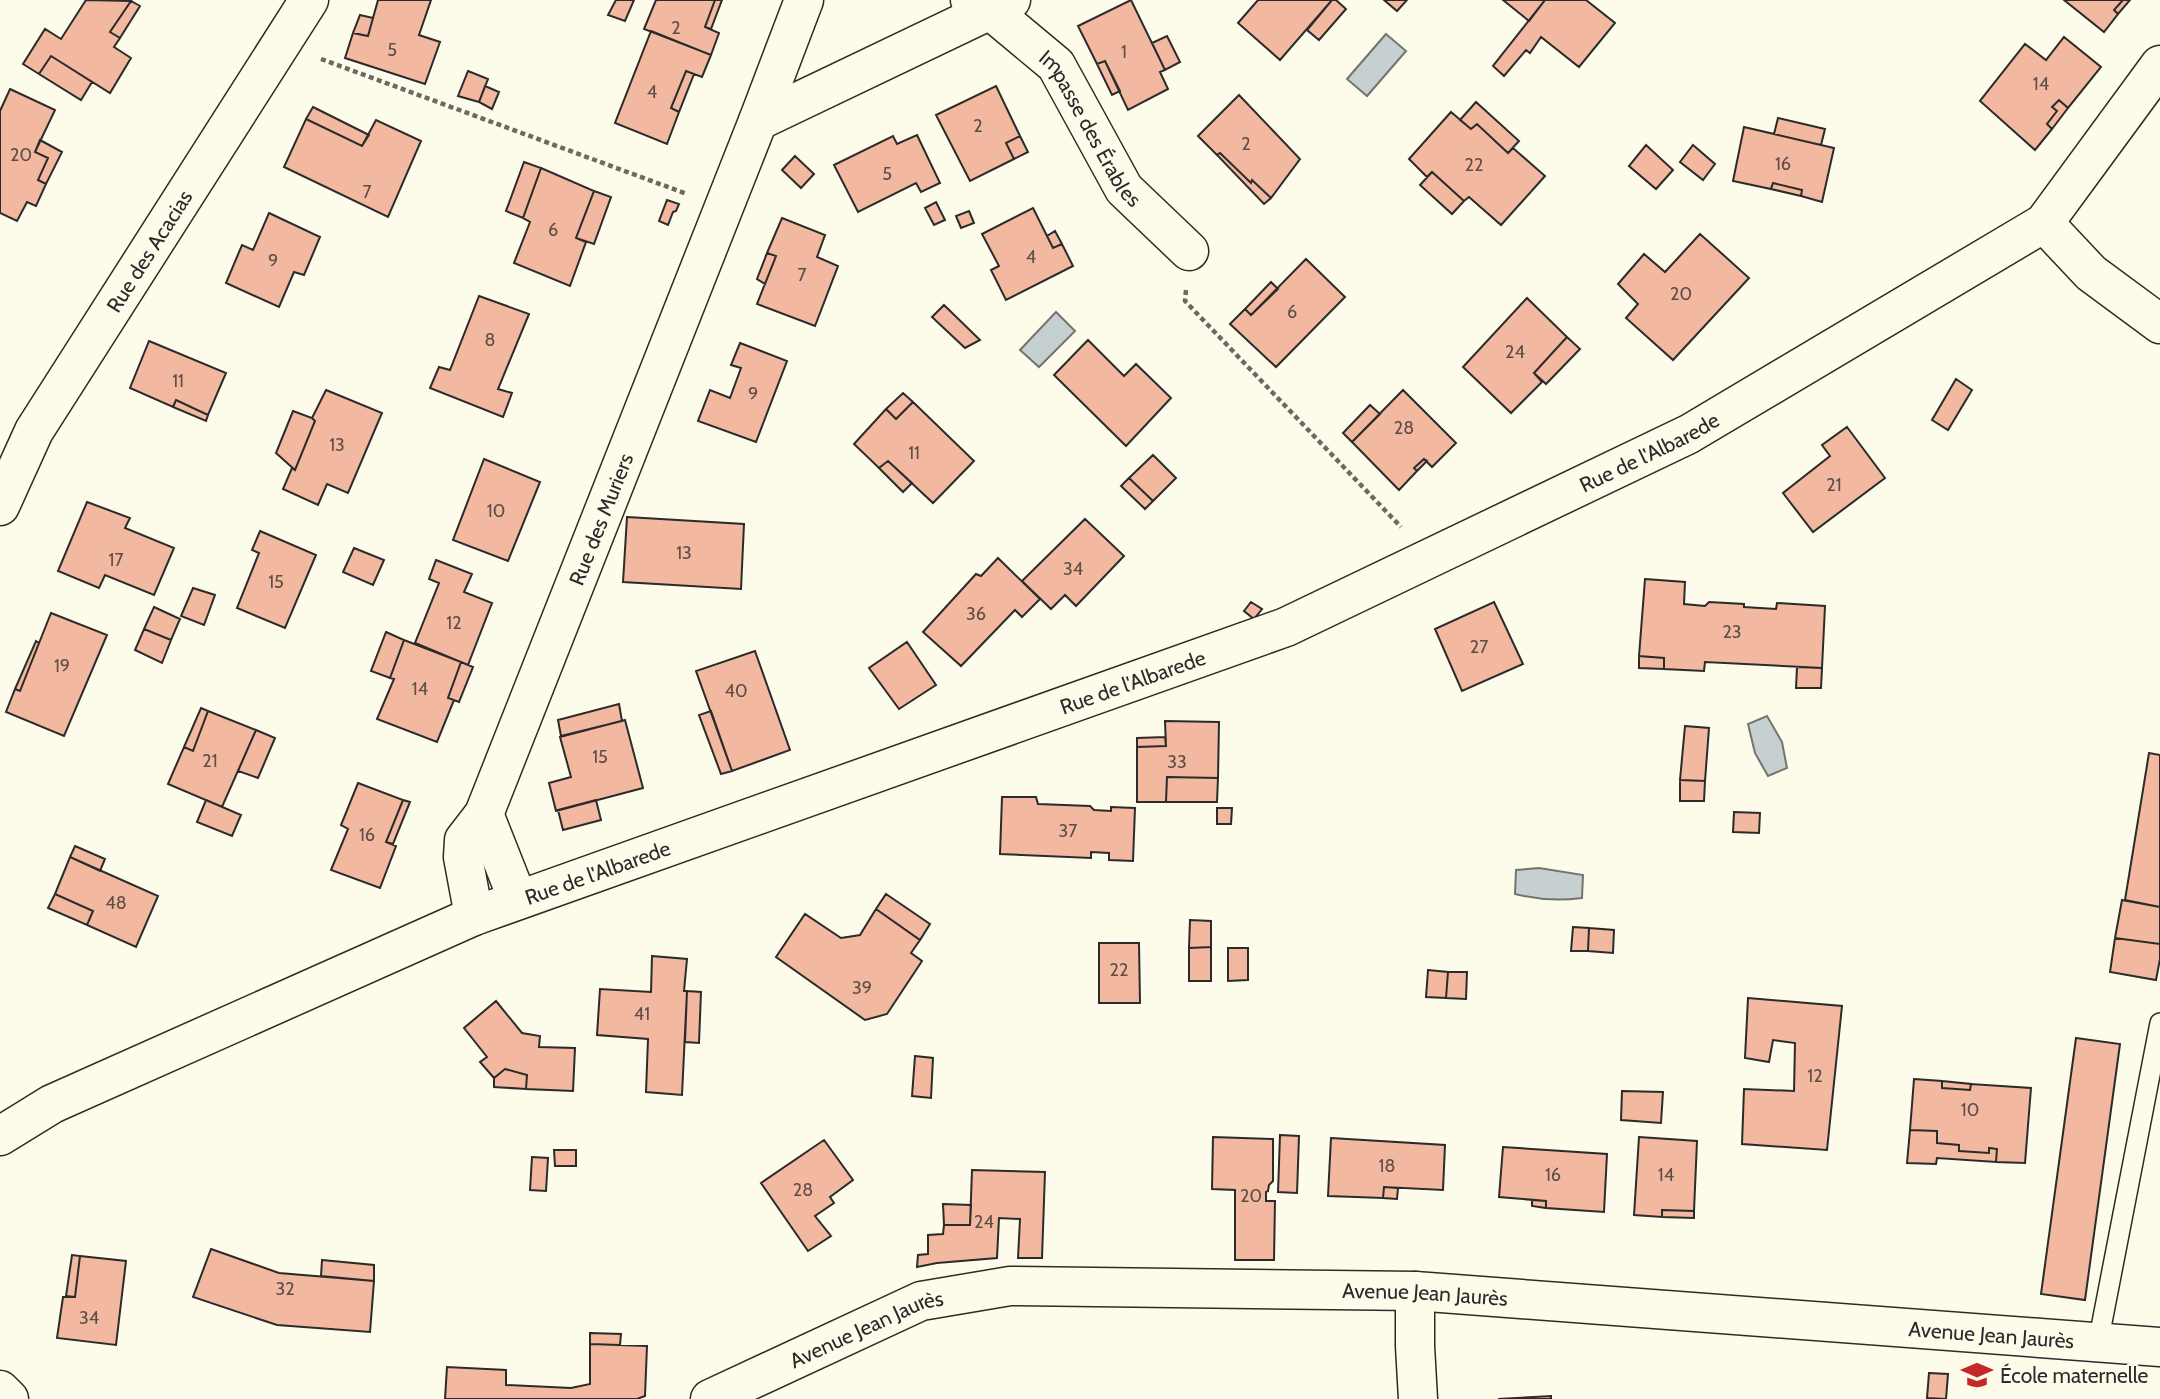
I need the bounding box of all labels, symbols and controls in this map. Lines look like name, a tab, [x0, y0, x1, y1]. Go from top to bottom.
house number: 2	[671, 17, 681, 39]
house number: 5	[387, 39, 397, 61]
house number: 1	[1121, 41, 1127, 63]
street label: Impasse des Érables	[1035, 44, 1147, 212]
house number: 14	[2033, 73, 2049, 95]
house number: 4	[647, 81, 657, 103]
house number: 2	[973, 115, 983, 137]
house number: 2	[1241, 133, 1251, 155]
house number: 20	[10, 144, 32, 166]
house number: 16	[1775, 153, 1791, 175]
house number: 22	[1465, 154, 1483, 176]
house number: 5	[882, 163, 892, 185]
house number: 7	[362, 181, 372, 203]
street label: Rue des Acacias	[101, 185, 197, 317]
house number: 6	[548, 219, 558, 241]
house number: 4	[1026, 246, 1036, 268]
house number: 9	[268, 250, 278, 272]
house number: 7	[797, 264, 807, 286]
house number: 20	[1670, 283, 1692, 305]
house number: 6	[1287, 301, 1297, 323]
house number: 8	[485, 329, 495, 351]
house number: 24	[1505, 341, 1525, 363]
house number: 11	[172, 370, 184, 392]
house number: 9	[748, 383, 758, 405]
street label: Rue de l'Albarede	[1575, 406, 1724, 497]
house number: 28	[1394, 417, 1414, 439]
house number: 13	[329, 434, 345, 456]
house number: 11	[908, 442, 920, 464]
street label: Rue des Muriers	[563, 449, 638, 589]
house number: 21	[1826, 474, 1842, 496]
house number: 10	[487, 500, 505, 522]
house number: 13	[676, 542, 692, 564]
house number: 17	[109, 549, 123, 571]
house number: 34	[1063, 558, 1083, 580]
house number: 15	[268, 571, 284, 593]
house number: 36	[966, 603, 986, 625]
house number: 12	[446, 612, 462, 634]
house number: 23	[1722, 621, 1742, 643]
house number: 27	[1470, 636, 1488, 658]
street label: Rue de l'Albarede	[1056, 644, 1209, 719]
house number: 19	[54, 655, 70, 677]
house number: 14	[412, 678, 428, 700]
house number: 40	[725, 680, 747, 702]
house number: 15	[592, 746, 608, 768]
house number: 21	[202, 750, 218, 772]
house number: 33	[1167, 751, 1187, 773]
house number: 37	[1059, 820, 1077, 842]
house number: 16	[359, 824, 375, 846]
street label: Rue de l'Albarede	[521, 835, 674, 909]
house number: 48	[105, 892, 127, 914]
house number: 22	[1110, 959, 1128, 981]
house number: 39	[852, 977, 872, 999]
house number: 41	[634, 1003, 650, 1025]
house number: 12	[1807, 1065, 1823, 1087]
house number: 10	[1961, 1099, 1979, 1121]
house number: 18	[1379, 1155, 1395, 1177]
house number: 16	[1545, 1164, 1561, 1186]
house number: 14	[1658, 1164, 1674, 1186]
house number: 28	[793, 1179, 813, 1201]
house number: 20	[1240, 1185, 1262, 1207]
house number: 24	[974, 1211, 994, 1233]
house number: 32	[275, 1278, 295, 1300]
street label: Avenue Jean Jaurès	[1342, 1278, 1509, 1310]
street label: Avenue Jean Jaurès	[785, 1285, 945, 1373]
house number: 34	[79, 1307, 99, 1329]
street label: Avenue Jean Jaurès	[1908, 1316, 2075, 1353]
school or university icon: École maternelle	[1960, 1358, 1994, 1392]
place label: École maternelle	[2000, 1363, 2149, 1388]

